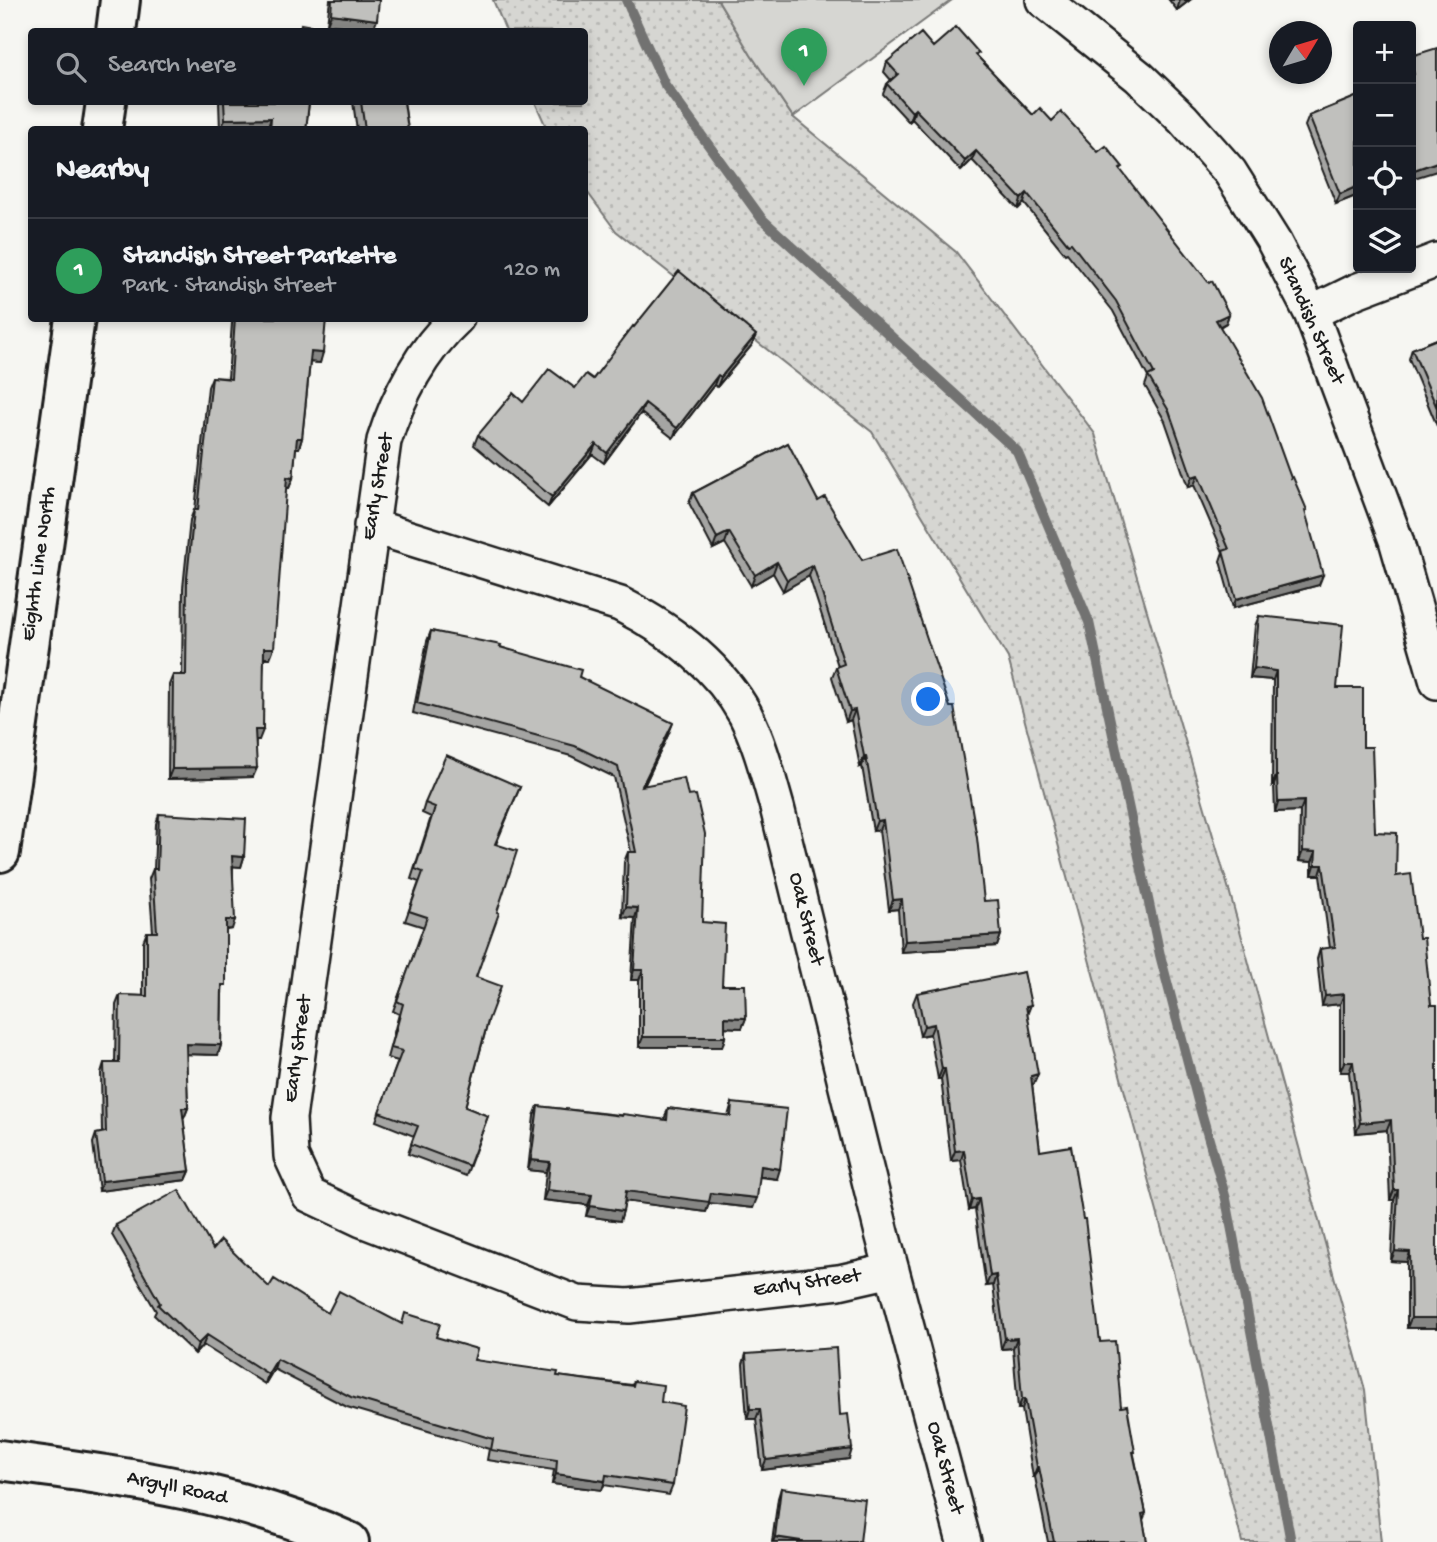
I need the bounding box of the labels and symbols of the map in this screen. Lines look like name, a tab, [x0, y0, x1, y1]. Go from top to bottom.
north arrow	[1269, 21, 1332, 84]
pin: 1	[781, 28, 827, 86]
street label: Standish Street	[1271, 253, 1350, 391]
street label: Early Street	[357, 429, 401, 542]
street label: Eighth Line North	[17, 485, 63, 643]
your location	[911, 682, 945, 716]
street label: Oak Street	[781, 870, 829, 970]
street label: Early Street	[279, 991, 319, 1104]
street label: Early Street	[752, 1264, 865, 1304]
street label: Oak Street	[920, 1419, 969, 1519]
street label: Argyll Road	[124, 1466, 231, 1512]

